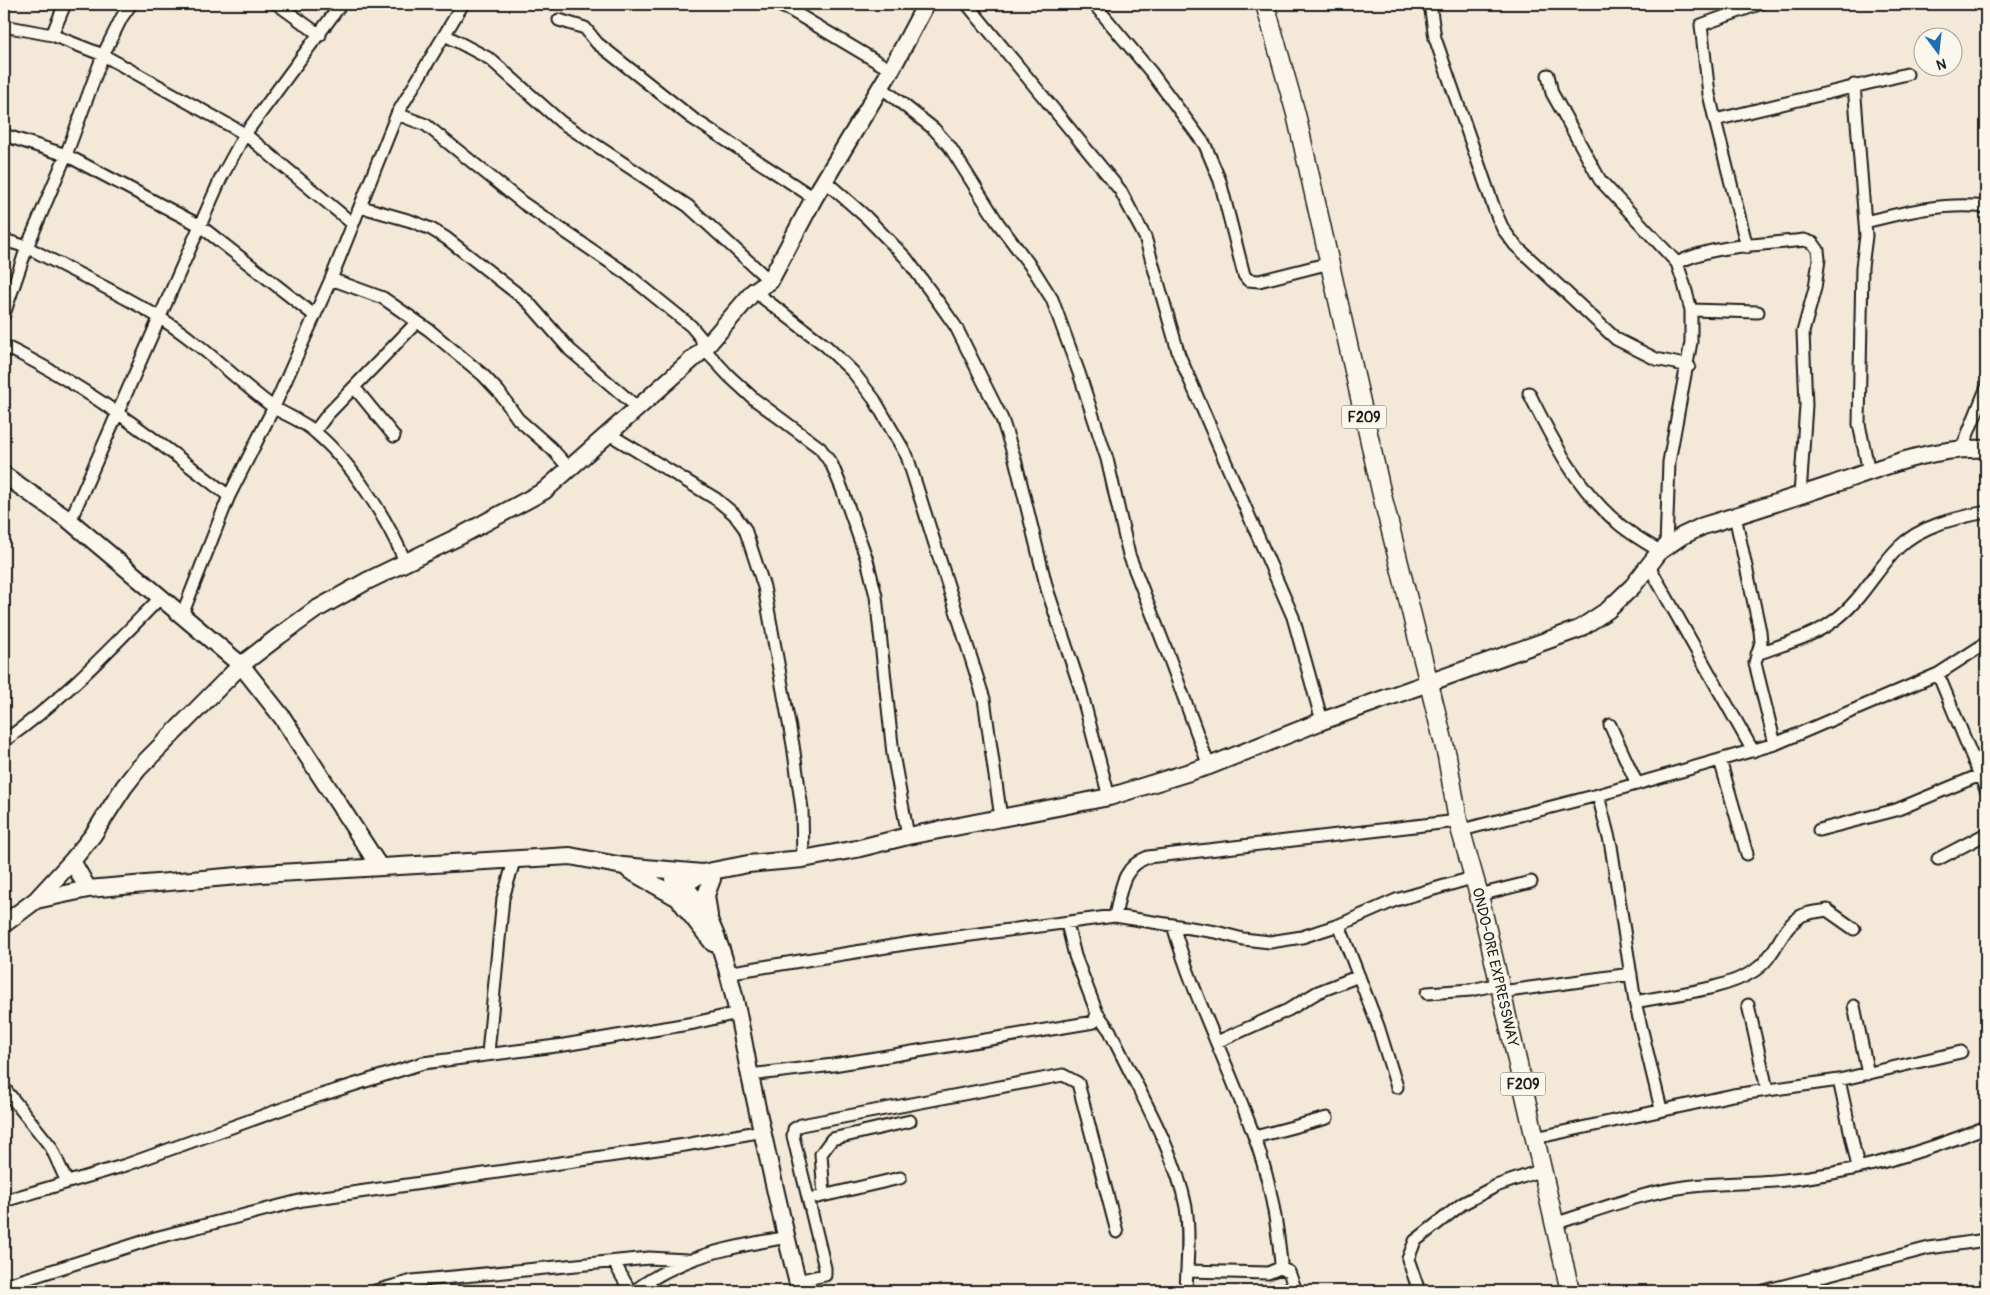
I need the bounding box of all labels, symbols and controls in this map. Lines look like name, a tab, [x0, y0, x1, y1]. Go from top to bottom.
north arrow	[1912, 28, 1962, 78]
text: N	[1934, 55, 1948, 74]
road number: F209	[1342, 406, 1386, 428]
street label: ONDO-ORE EXPRESSWAY	[1467, 885, 1523, 1050]
road number: F209	[1500, 1072, 1546, 1096]

